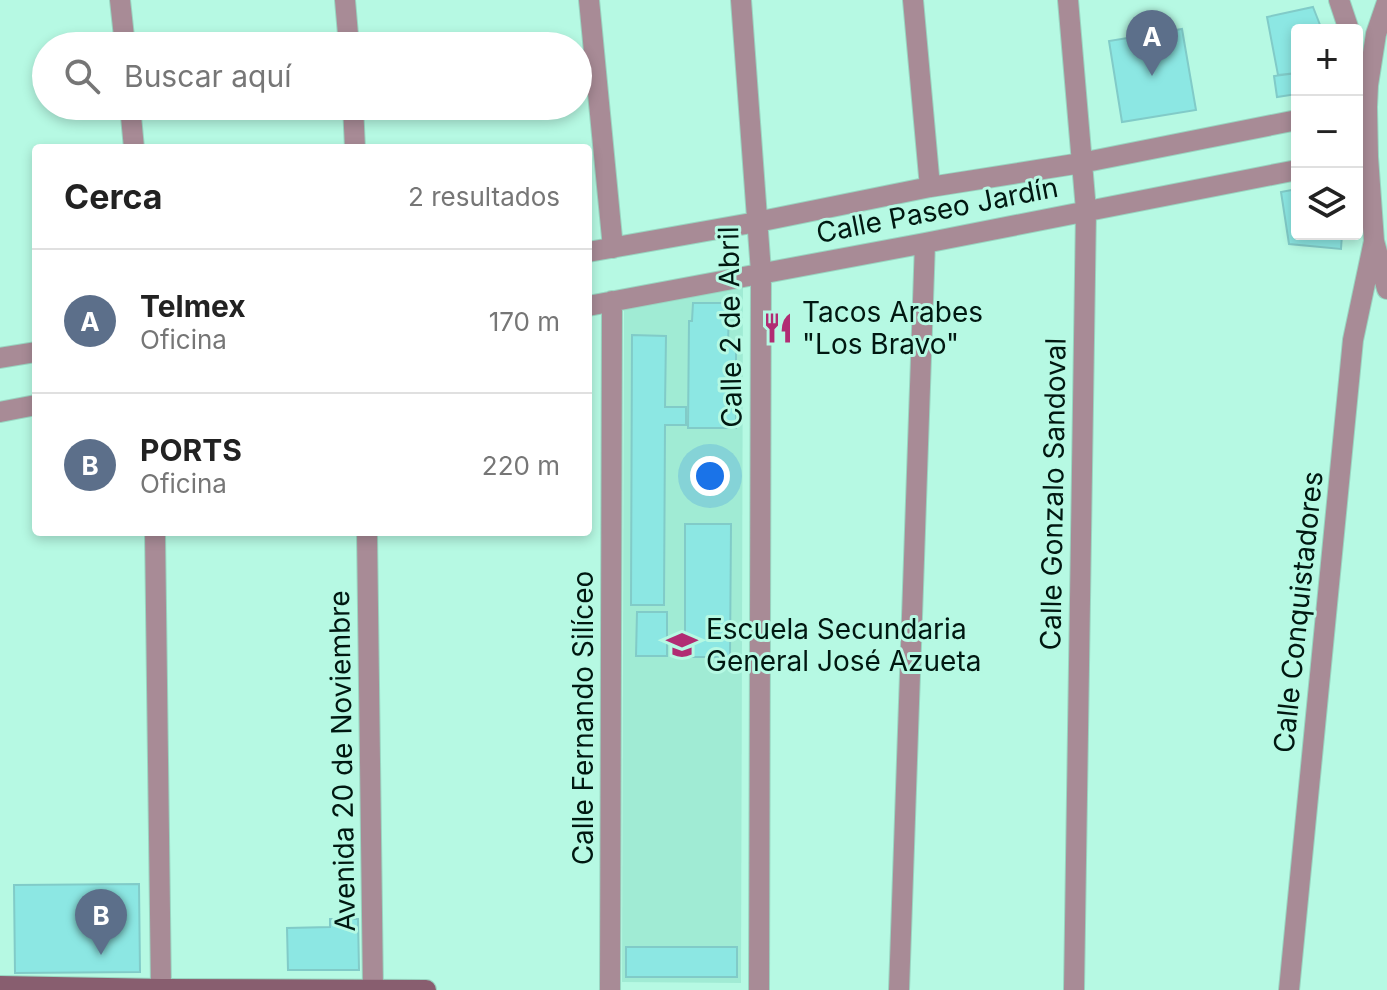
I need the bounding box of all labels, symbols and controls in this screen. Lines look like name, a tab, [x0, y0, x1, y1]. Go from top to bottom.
pin: A	[1126, 10, 1178, 76]
map controls	[1291, 24, 1363, 240]
button: +	[1291, 24, 1363, 96]
search box	[32, 32, 592, 120]
icon: search	[60, 54, 104, 98]
text: Buscar aquí	[124, 58, 291, 94]
button: −	[1291, 96, 1363, 168]
button: layers	[1291, 168, 1363, 240]
street label: Calle Paseo Jardín	[813, 170, 1061, 250]
text: Cerca	[64, 176, 163, 217]
text: 2 resultados	[408, 181, 560, 212]
street label: Calle 2 de Abril	[711, 226, 749, 428]
text: Telmex	[140, 288, 246, 324]
place label: Tacos Arabes "Los Bravo"	[802, 295, 983, 361]
text: A	[80, 306, 100, 337]
text: 170 m	[489, 306, 560, 337]
restaurant icon: Tacos Arabes "Los Bravo"	[761, 311, 795, 345]
text: Oficina	[140, 324, 227, 355]
street label: Calle Gonzalo Sandoval	[1033, 337, 1073, 651]
text: PORTS	[140, 432, 242, 468]
text: B	[81, 450, 99, 481]
text: 220 m	[482, 450, 560, 481]
your location	[690, 456, 730, 496]
text: Oficina	[140, 468, 227, 499]
street label: Calle Conquistadores	[1266, 469, 1330, 755]
street label: Calle Fernando Silíceo	[566, 571, 600, 865]
street label: Avenida 20 de Noviembre	[322, 590, 362, 932]
place label: Escuela Secundaria General José Azueta	[706, 612, 981, 678]
school or university icon: Escuela Secundaria General José Azueta	[665, 628, 699, 662]
pin: B	[75, 889, 127, 955]

